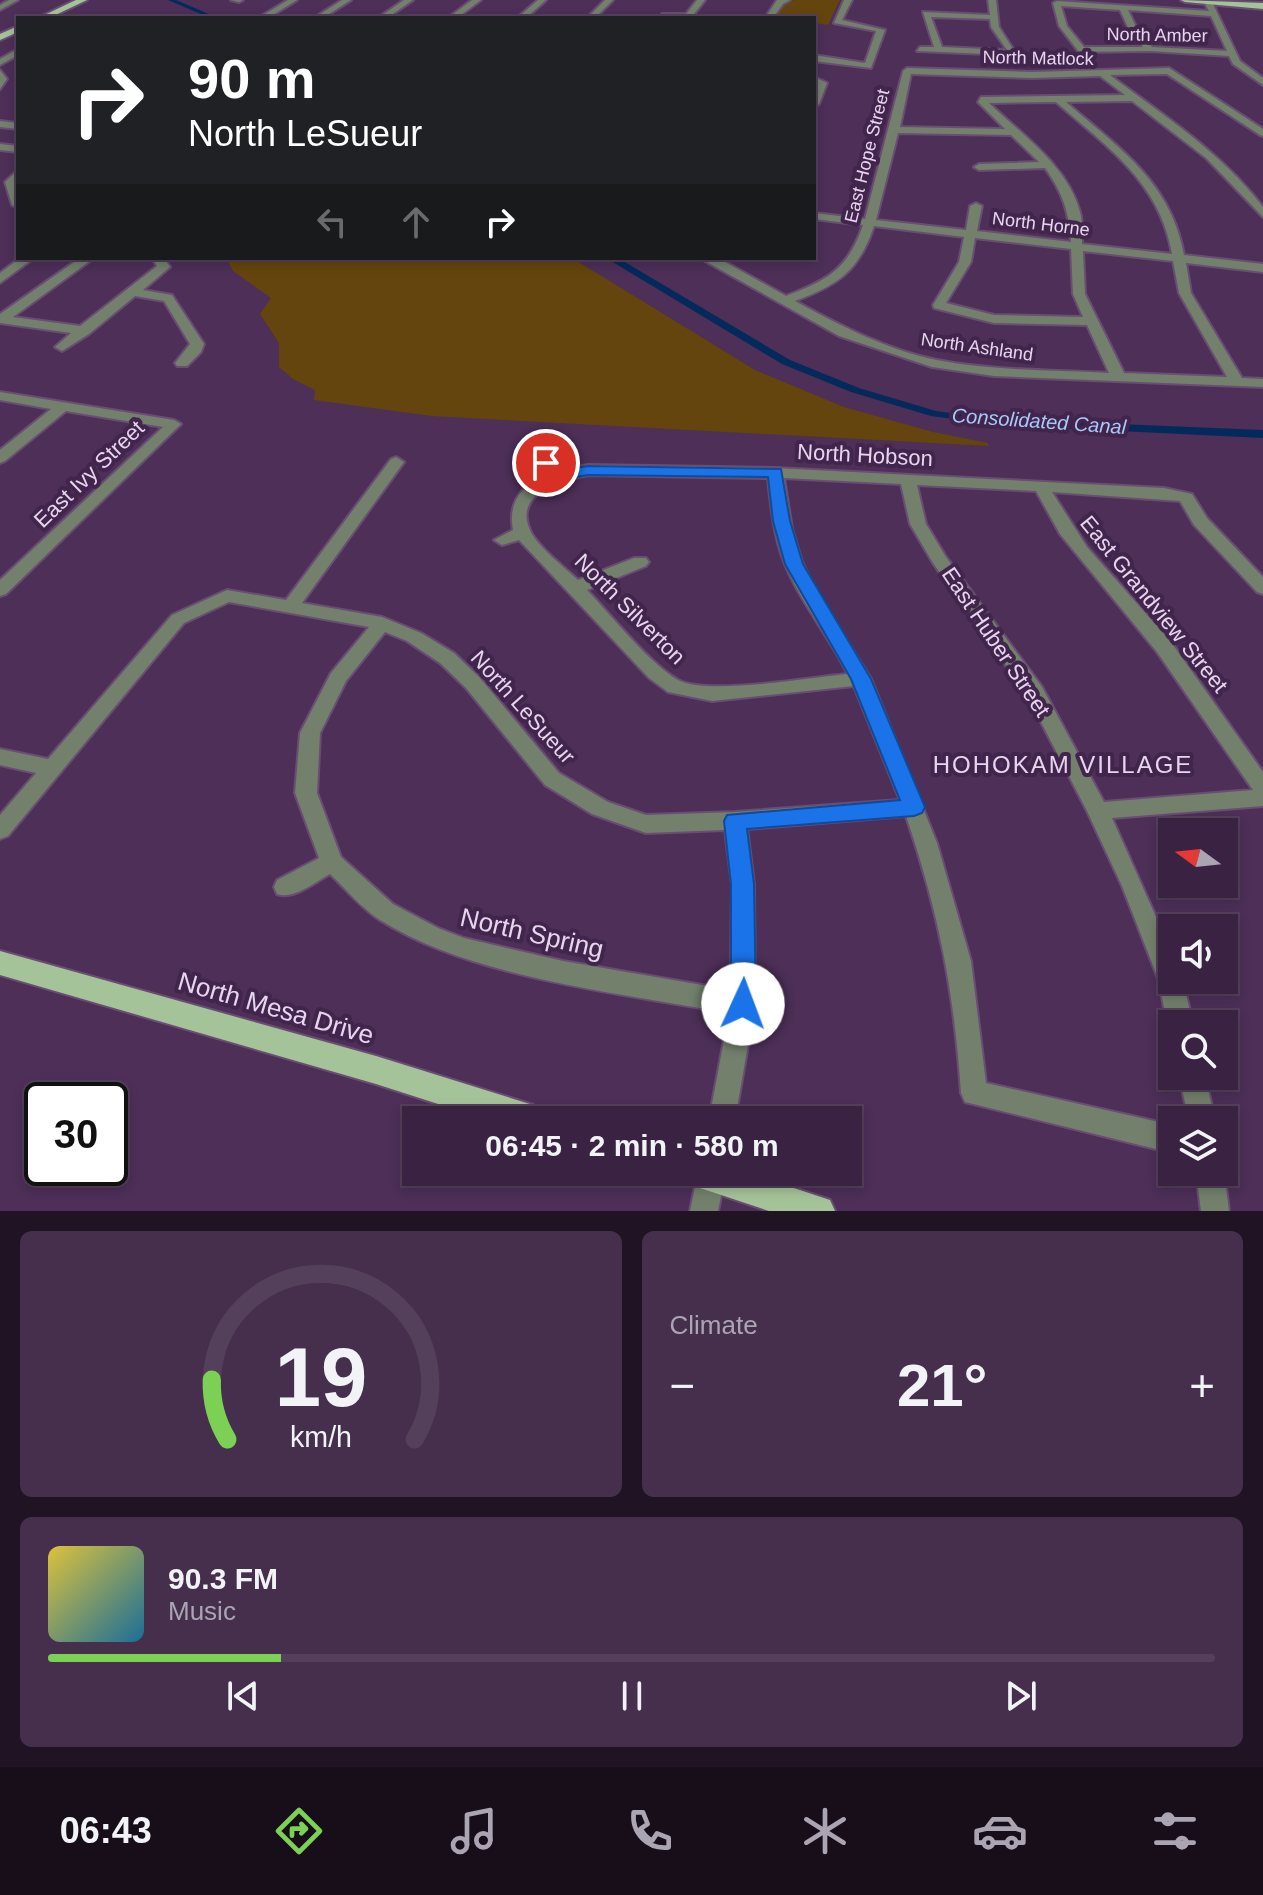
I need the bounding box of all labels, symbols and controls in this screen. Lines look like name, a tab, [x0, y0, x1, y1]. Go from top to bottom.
street label: North Amber	[1106, 24, 1208, 46]
text: 90 m	[188, 47, 316, 110]
street label: North Matlock	[982, 47, 1095, 69]
icon: right	[56, 48, 160, 152]
street label: East Hope Street	[841, 87, 893, 225]
text: North LeSueur	[188, 113, 422, 154]
icon: left	[310, 200, 354, 244]
icon: ahead	[394, 200, 438, 244]
icon: right	[478, 200, 522, 244]
street label: North Horne	[991, 208, 1091, 240]
street label: North Ashland	[920, 329, 1034, 365]
water label: Consolidated Canal	[951, 404, 1127, 438]
street label: East Ivy Street	[29, 415, 149, 533]
pin	[512, 429, 580, 497]
street label: North Hobson	[797, 439, 933, 471]
icon: arrive	[524, 441, 568, 485]
street label: East Grandview Street	[1075, 511, 1233, 697]
street label: North Silverton	[570, 549, 690, 669]
street label: East Huber Street	[937, 563, 1055, 721]
street label: North LeSueur	[466, 645, 580, 769]
district label: HOHOKAM VILLAGE	[933, 751, 1193, 778]
north arrow	[1158, 818, 1238, 898]
map controls	[1158, 818, 1238, 1186]
street label: North Spring	[458, 902, 606, 964]
button: sound	[1158, 914, 1238, 994]
position arrow	[701, 962, 785, 1046]
street label: North Mesa Drive	[175, 966, 377, 1050]
button: search	[1158, 1010, 1238, 1090]
speed limit sign: 30	[24, 1082, 128, 1186]
button: layers	[1158, 1106, 1238, 1186]
text: 06:45 · 2 min · 580 m	[485, 1129, 779, 1162]
text: Climate	[670, 1310, 758, 1340]
text: 19	[274, 1331, 367, 1424]
text: 21°	[897, 1352, 988, 1419]
text: −	[670, 1361, 695, 1410]
text: +	[1189, 1361, 1215, 1410]
text: km/h	[290, 1421, 352, 1453]
text: 90.3 FM	[168, 1562, 278, 1595]
text: Music	[168, 1596, 236, 1626]
icon: previous	[221, 1674, 265, 1718]
icon: pause	[610, 1674, 654, 1718]
icon: next	[999, 1674, 1043, 1718]
icon: directions	[271, 1803, 327, 1859]
icon: music	[446, 1803, 502, 1859]
icon: phone	[622, 1803, 678, 1859]
icon: climate	[797, 1803, 853, 1859]
icon: car	[972, 1803, 1028, 1859]
icon: filters	[1147, 1803, 1203, 1859]
text: 06:43	[60, 1810, 152, 1851]

